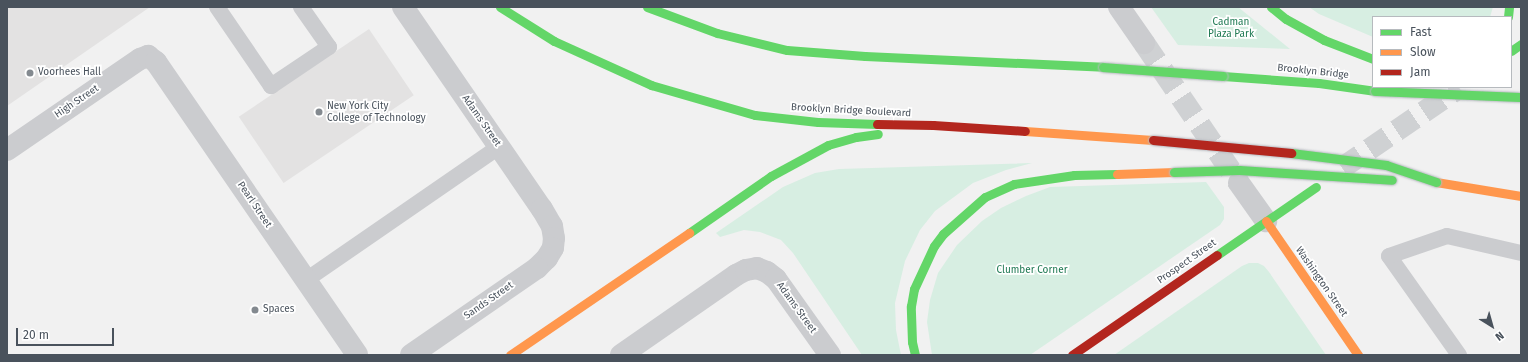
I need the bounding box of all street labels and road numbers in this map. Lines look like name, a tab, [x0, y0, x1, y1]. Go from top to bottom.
street label: Brooklyn Bridge	[1277, 62, 1349, 82]
street label: High Street	[53, 83, 101, 121]
street label: Adams Street	[459, 93, 503, 149]
street label: Brooklyn Bridge Boulevard	[791, 102, 911, 120]
street label: Pearl Street	[234, 180, 274, 230]
street label: Prospect Street	[1155, 237, 1219, 287]
street label: Washington Street	[1292, 245, 1350, 319]
street label: Sands Street	[462, 280, 516, 322]
street label: Adams Street	[773, 280, 819, 336]

